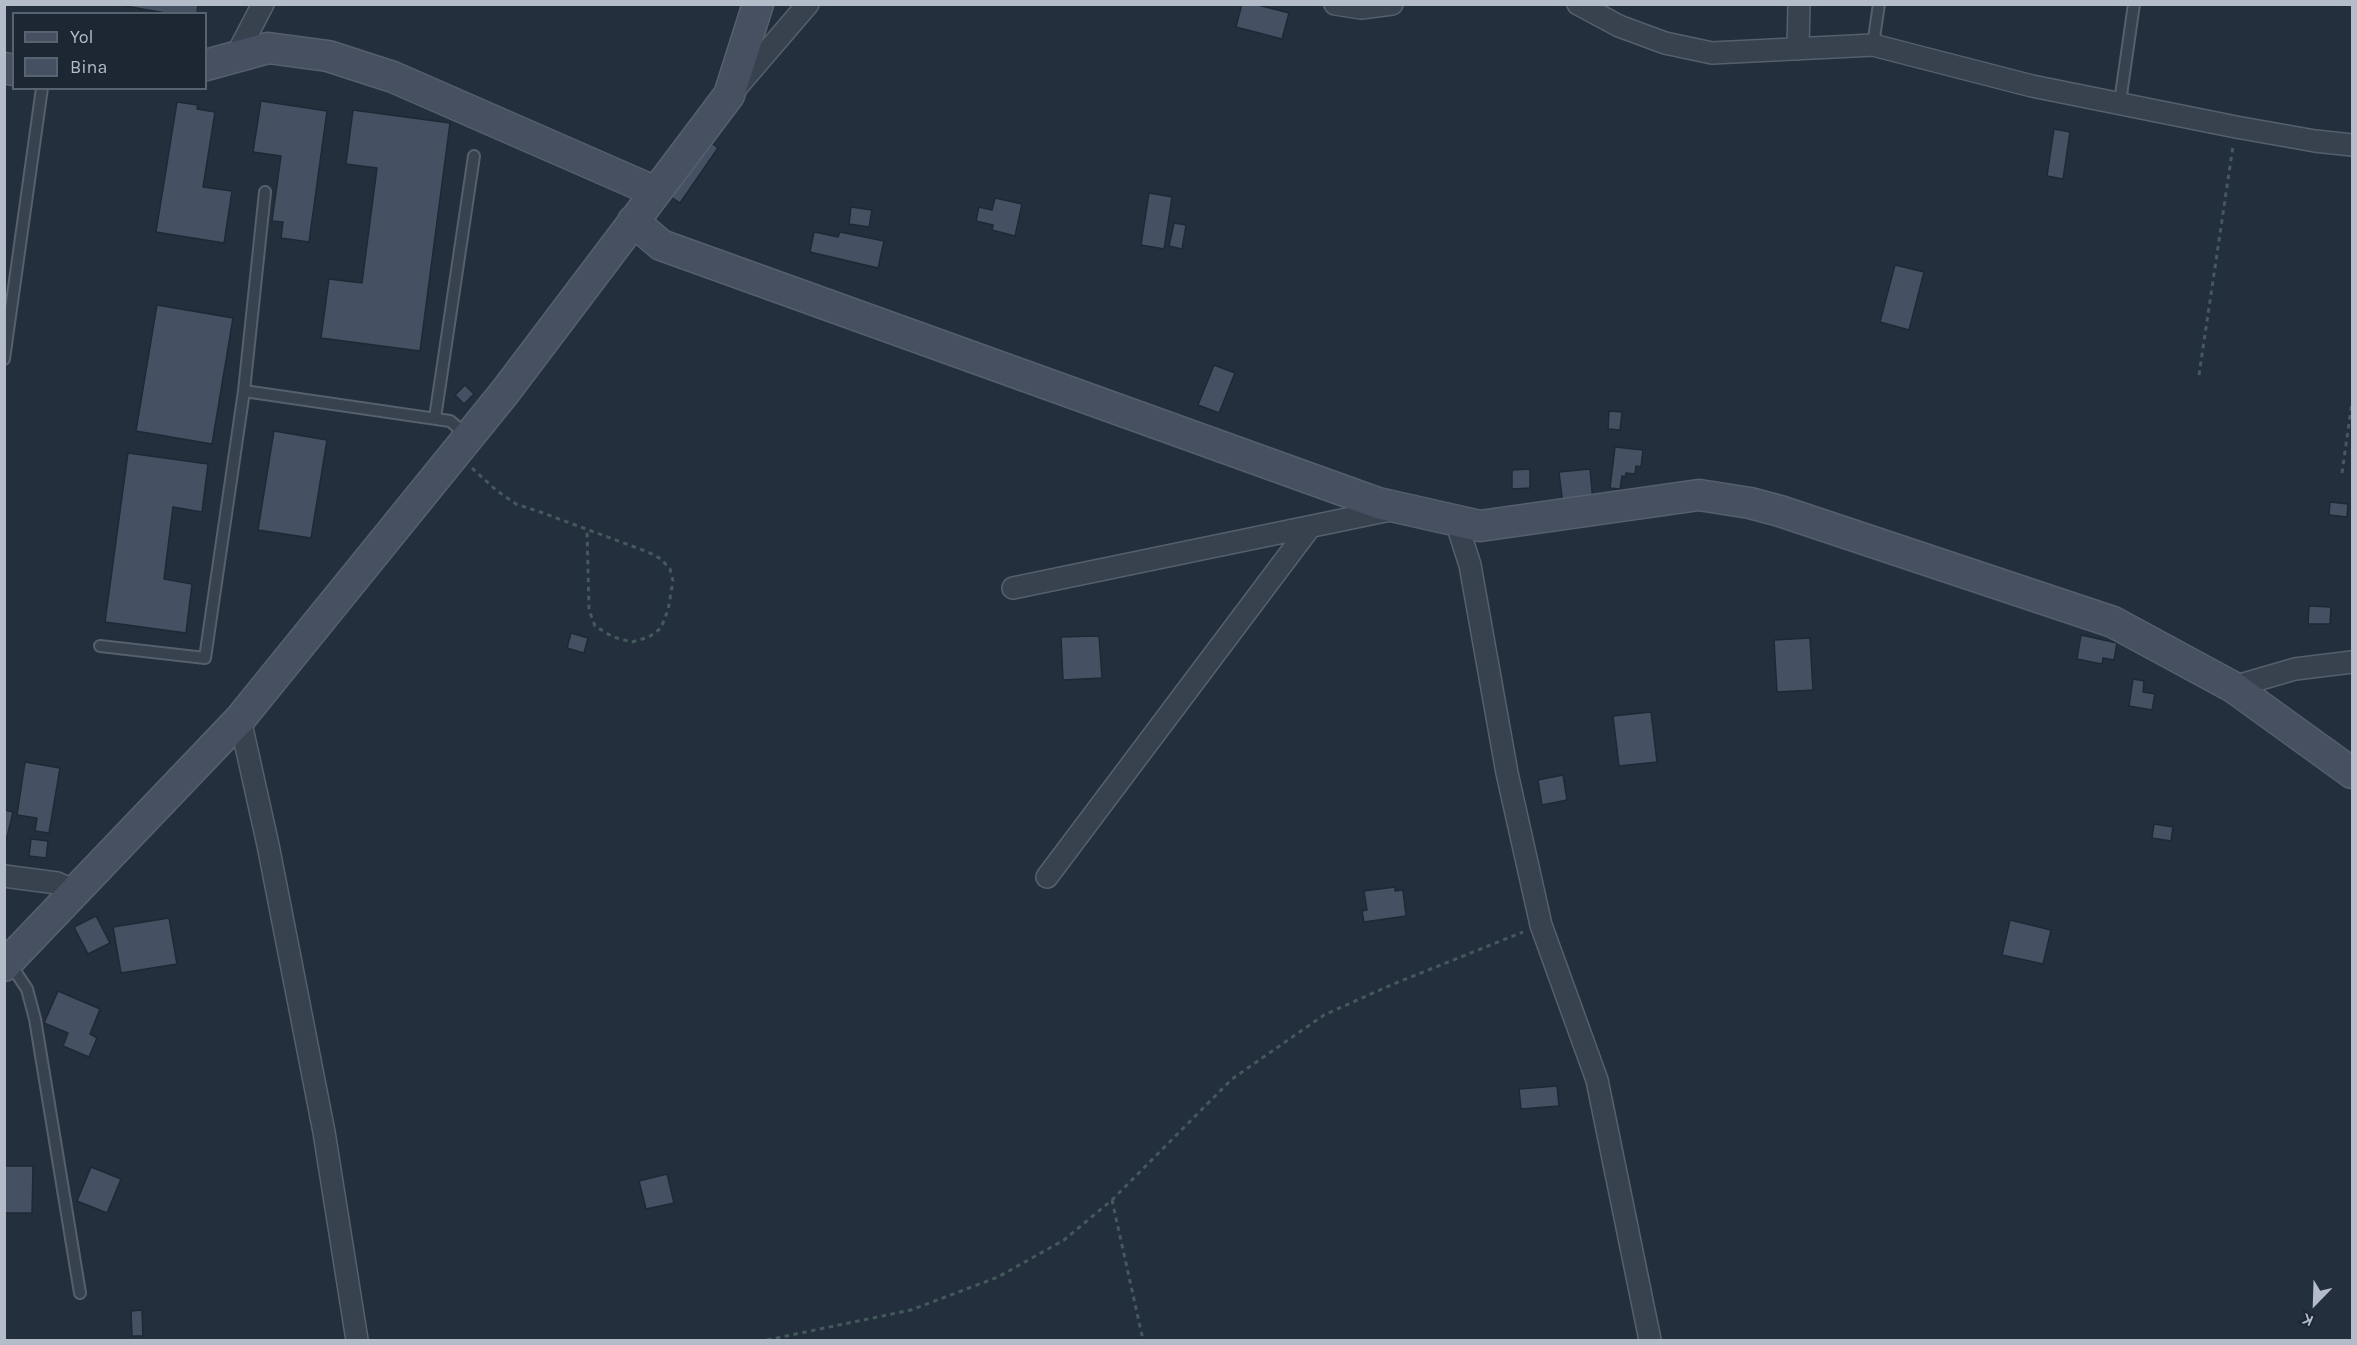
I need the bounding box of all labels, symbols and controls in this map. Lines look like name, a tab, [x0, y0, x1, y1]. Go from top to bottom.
legend	[12, 12, 207, 90]
text: Yol	[70, 26, 94, 48]
text: Bina	[70, 56, 107, 78]
north arrow	[2285, 1273, 2345, 1333]
text: K	[2299, 1309, 2316, 1331]

